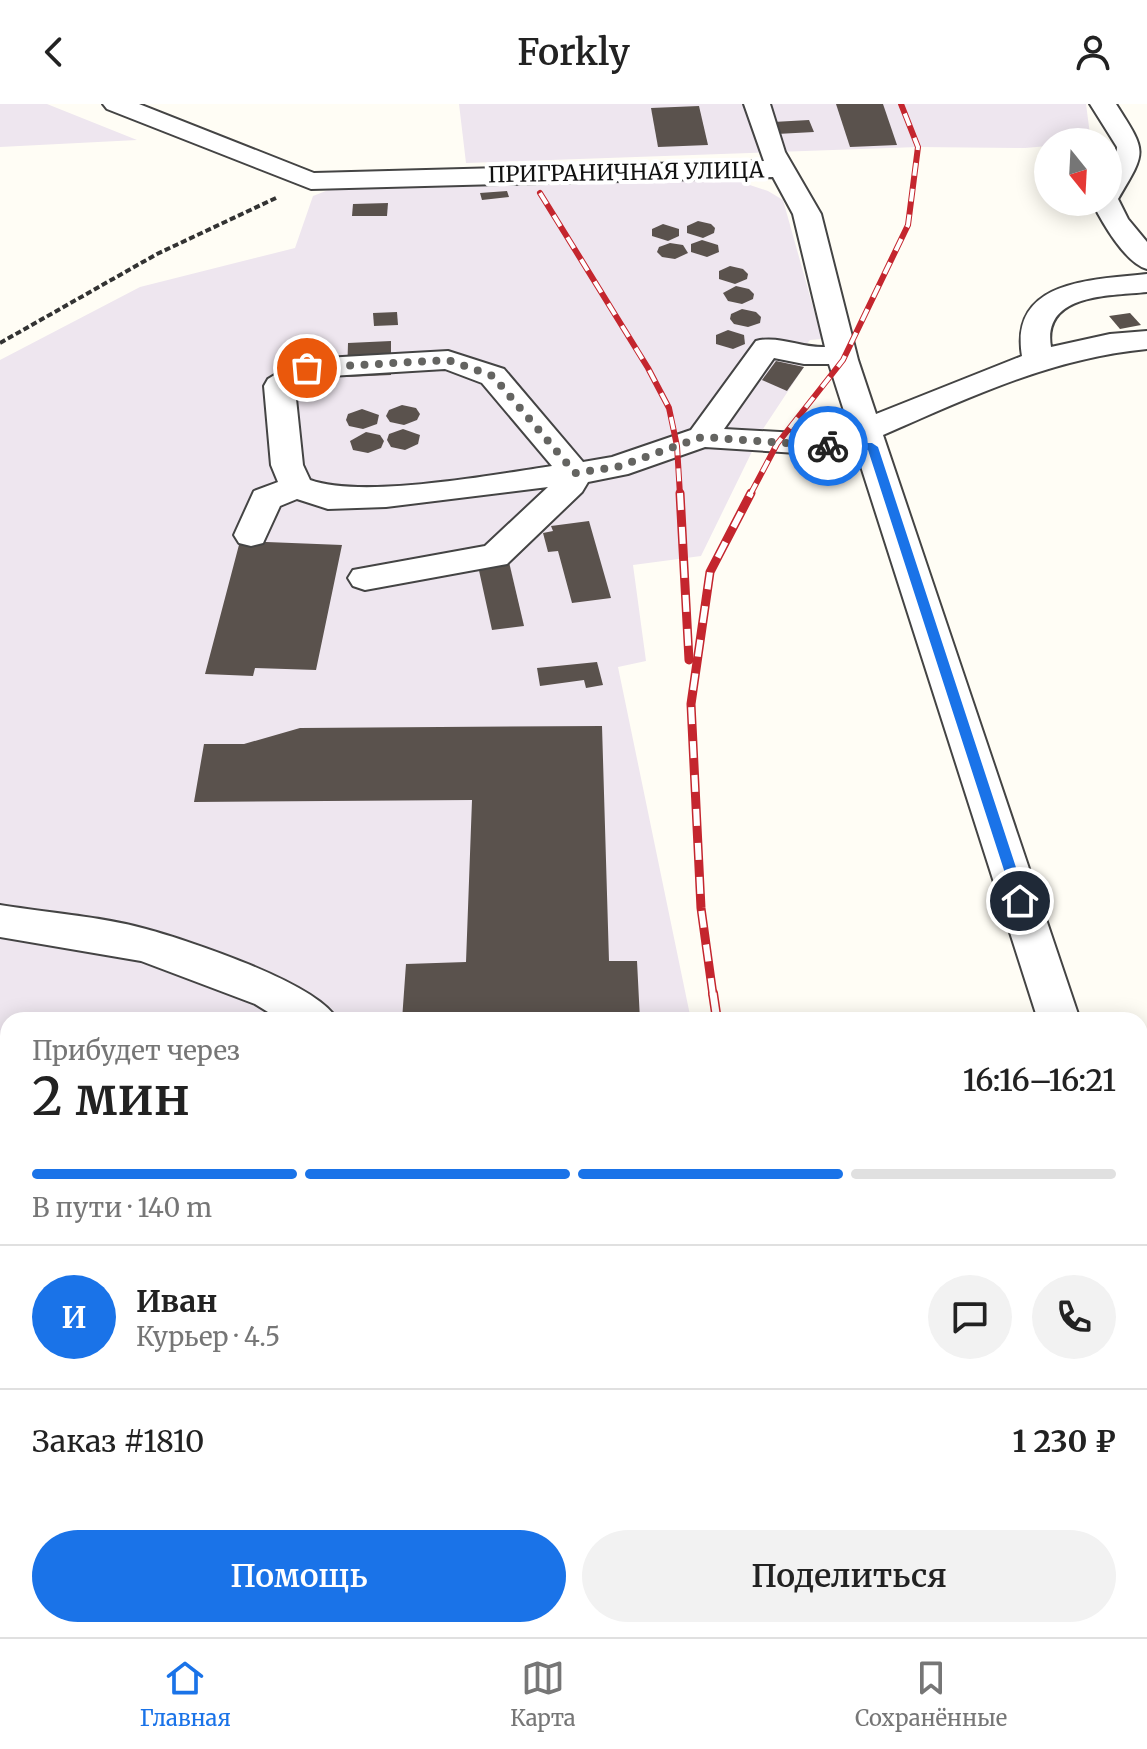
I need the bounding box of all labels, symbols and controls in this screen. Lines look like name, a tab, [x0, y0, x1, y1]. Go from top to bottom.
icon: back	[32, 30, 76, 74]
text: Forkly	[517, 30, 630, 75]
icon: person	[1071, 30, 1115, 74]
north arrow	[1034, 128, 1122, 216]
map controls	[1034, 128, 1122, 216]
street label: ПРИГРАНИЧНАЯ УЛИЦА	[488, 156, 765, 188]
pin	[273, 334, 341, 402]
icon: bag	[285, 346, 329, 390]
courier	[788, 406, 868, 486]
icon: bike	[806, 424, 850, 468]
pin	[986, 867, 1054, 935]
icon: home	[998, 879, 1042, 923]
text: Прибудет через	[32, 1034, 240, 1067]
text: 16:16–16:21	[963, 1061, 1116, 1099]
text: 2 мин	[32, 1064, 190, 1129]
text: В пути · 140 m	[32, 1191, 212, 1224]
button: chat	[928, 1275, 1012, 1359]
button: phone	[1032, 1275, 1116, 1359]
text: Иван	[136, 1282, 217, 1320]
text: И	[61, 1298, 87, 1336]
text: Курьер · 4.5	[136, 1320, 280, 1353]
text: Заказ #1810	[32, 1422, 204, 1460]
text: 1 230 ₽	[1013, 1422, 1116, 1460]
button: Помощь	[32, 1530, 566, 1622]
button: Поделиться	[582, 1530, 1116, 1622]
tab: Главная	[140, 1656, 231, 1732]
tab: Карта	[510, 1656, 576, 1732]
tab: Сохранённые	[855, 1656, 1007, 1732]

